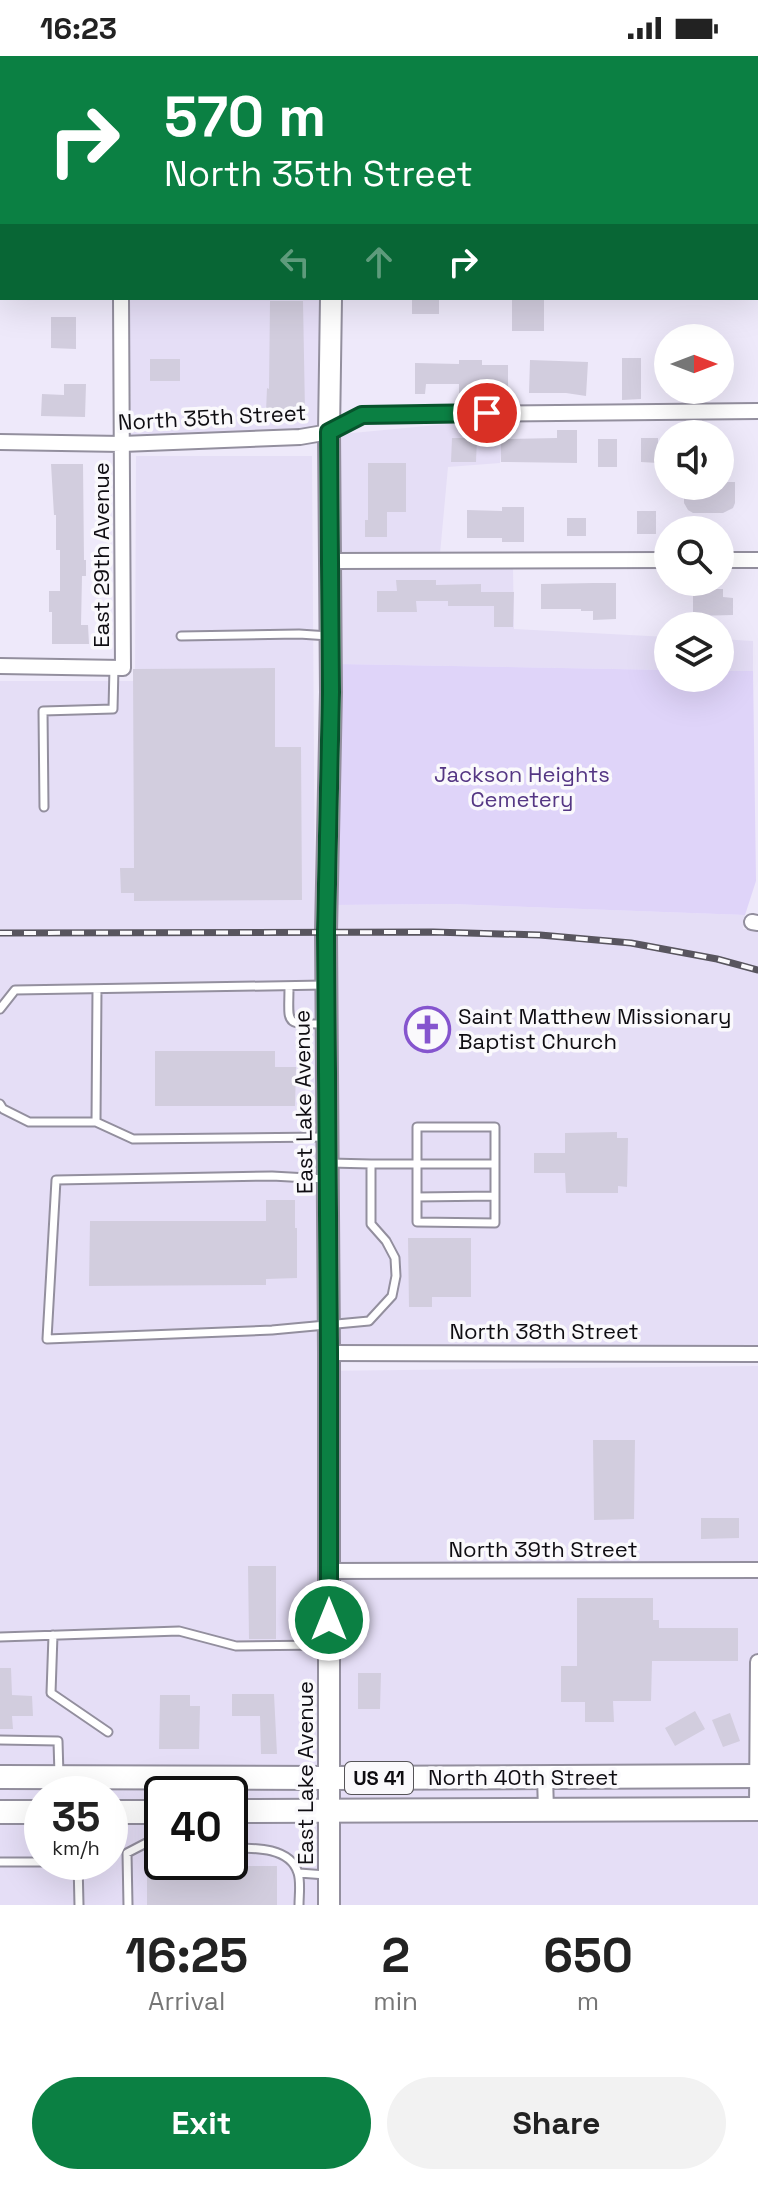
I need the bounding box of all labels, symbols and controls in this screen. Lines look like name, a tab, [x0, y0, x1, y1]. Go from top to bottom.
text: 16:23	[40, 9, 117, 48]
text: 570 m	[164, 81, 326, 152]
icon: right	[32, 88, 136, 192]
text: North 35th Street	[164, 151, 473, 197]
icon: left	[273, 240, 317, 284]
icon: ahead	[357, 240, 401, 284]
icon: right	[441, 240, 485, 284]
north arrow	[654, 324, 734, 404]
map controls	[654, 324, 734, 692]
pin	[453, 379, 521, 447]
icon: arrive	[465, 391, 509, 435]
street label: North 35th Street	[117, 398, 307, 436]
button: sound	[654, 420, 734, 500]
street label: East 29th Avenue	[87, 462, 115, 648]
button: search	[654, 516, 734, 596]
button: layers	[654, 612, 734, 692]
park label: Jackson Heights Cemetery	[434, 760, 610, 813]
place label: Saint Matthew Missionary Baptist Church	[458, 1002, 731, 1055]
church icon: Saint Matthew Missionary Baptist Church	[403, 1005, 451, 1053]
street label: East Lake Avenue	[287, 1010, 319, 1194]
street label: North 38th Street	[449, 1317, 639, 1345]
street label: North 39th Street	[449, 1535, 638, 1563]
position arrow	[287, 1578, 371, 1662]
street label: East Lake Avenue	[291, 1681, 319, 1865]
road number: US 41	[345, 1762, 413, 1794]
street label: North 40th Street	[428, 1763, 618, 1791]
speed limit sign: 40	[144, 1776, 248, 1880]
text: 35	[52, 1792, 100, 1843]
text: km/h	[52, 1835, 100, 1861]
text: 16:25	[125, 1925, 248, 1986]
text: 2	[381, 1925, 410, 1986]
text: 650	[543, 1925, 633, 1986]
text: Arrival	[148, 1984, 225, 2018]
text: min	[373, 1984, 418, 2018]
text: m	[577, 1984, 599, 2018]
button: Exit	[32, 2077, 371, 2169]
button: Share	[387, 2077, 726, 2169]

